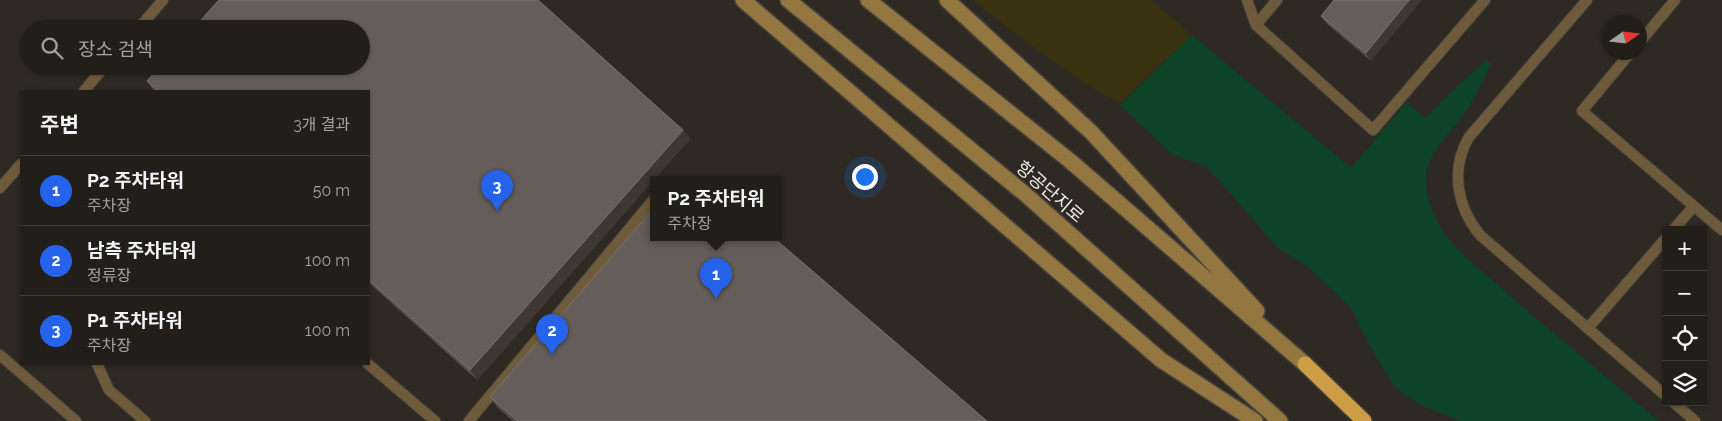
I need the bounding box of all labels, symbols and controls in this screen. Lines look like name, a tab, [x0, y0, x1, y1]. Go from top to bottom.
north arrow	[1602, 15, 1647, 60]
search box	[20, 20, 370, 75]
icon: search	[38, 34, 66, 62]
text: 장소 검색	[78, 38, 153, 60]
text: 주변	[40, 112, 79, 137]
text: 3개 결과	[293, 115, 350, 134]
street label: 항공단지로	[1012, 157, 1088, 227]
your location	[852, 164, 878, 190]
text: P2 주차타워	[87, 169, 184, 191]
pin: 3	[481, 170, 513, 211]
popup	[650, 176, 782, 241]
text: 1	[52, 181, 60, 200]
text: 50 m	[313, 181, 350, 200]
text: P2 주차타워	[667, 187, 765, 209]
text: 주차장	[87, 196, 131, 215]
text: 주차장	[667, 214, 712, 233]
map controls	[1662, 226, 1707, 406]
button: +	[1662, 226, 1707, 271]
text: 남측 주차타워	[87, 239, 196, 261]
text: 2	[51, 251, 61, 270]
text: 100 m	[305, 251, 350, 270]
pin: 1	[700, 258, 732, 299]
text: 정류장	[87, 266, 131, 285]
button: −	[1662, 271, 1707, 316]
text: P1 주차타워	[87, 309, 183, 331]
pin: 2	[536, 314, 568, 355]
button: locate	[1662, 316, 1707, 361]
text: 3	[52, 321, 60, 340]
text: 100 m	[305, 321, 350, 340]
text: 주차장	[87, 336, 131, 355]
button: layers	[1662, 361, 1707, 406]

